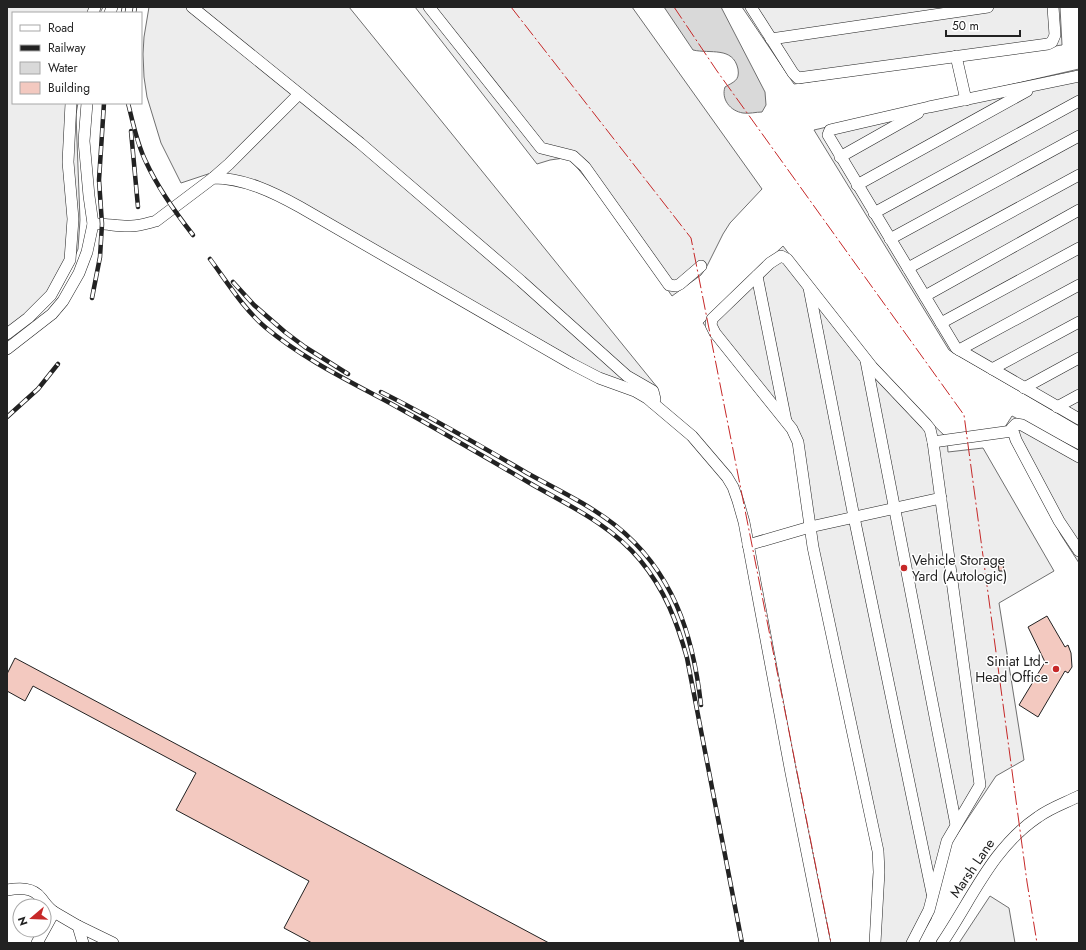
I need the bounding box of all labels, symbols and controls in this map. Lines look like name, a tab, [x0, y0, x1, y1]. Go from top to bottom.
legend	[12, 12, 142, 104]
scale bar	[946, 12, 1020, 38]
text: 50 m	[952, 17, 979, 35]
text: Road	[48, 19, 74, 37]
text: Railway	[48, 39, 86, 57]
text: Water	[48, 59, 79, 77]
text: Building	[48, 79, 90, 97]
place label: Vehicle Storage Yard (Autologic)	[912, 550, 1007, 586]
marker: Vehicle Storage Yard (Autologic)	[899, 563, 909, 573]
place label: Siniat Ltd - Head Office	[975, 651, 1048, 687]
marker: Siniat Ltd - Head Office	[1051, 664, 1061, 674]
street label: Marsh Lane	[945, 834, 999, 902]
north arrow	[12, 898, 52, 938]
text: N	[14, 915, 32, 928]

